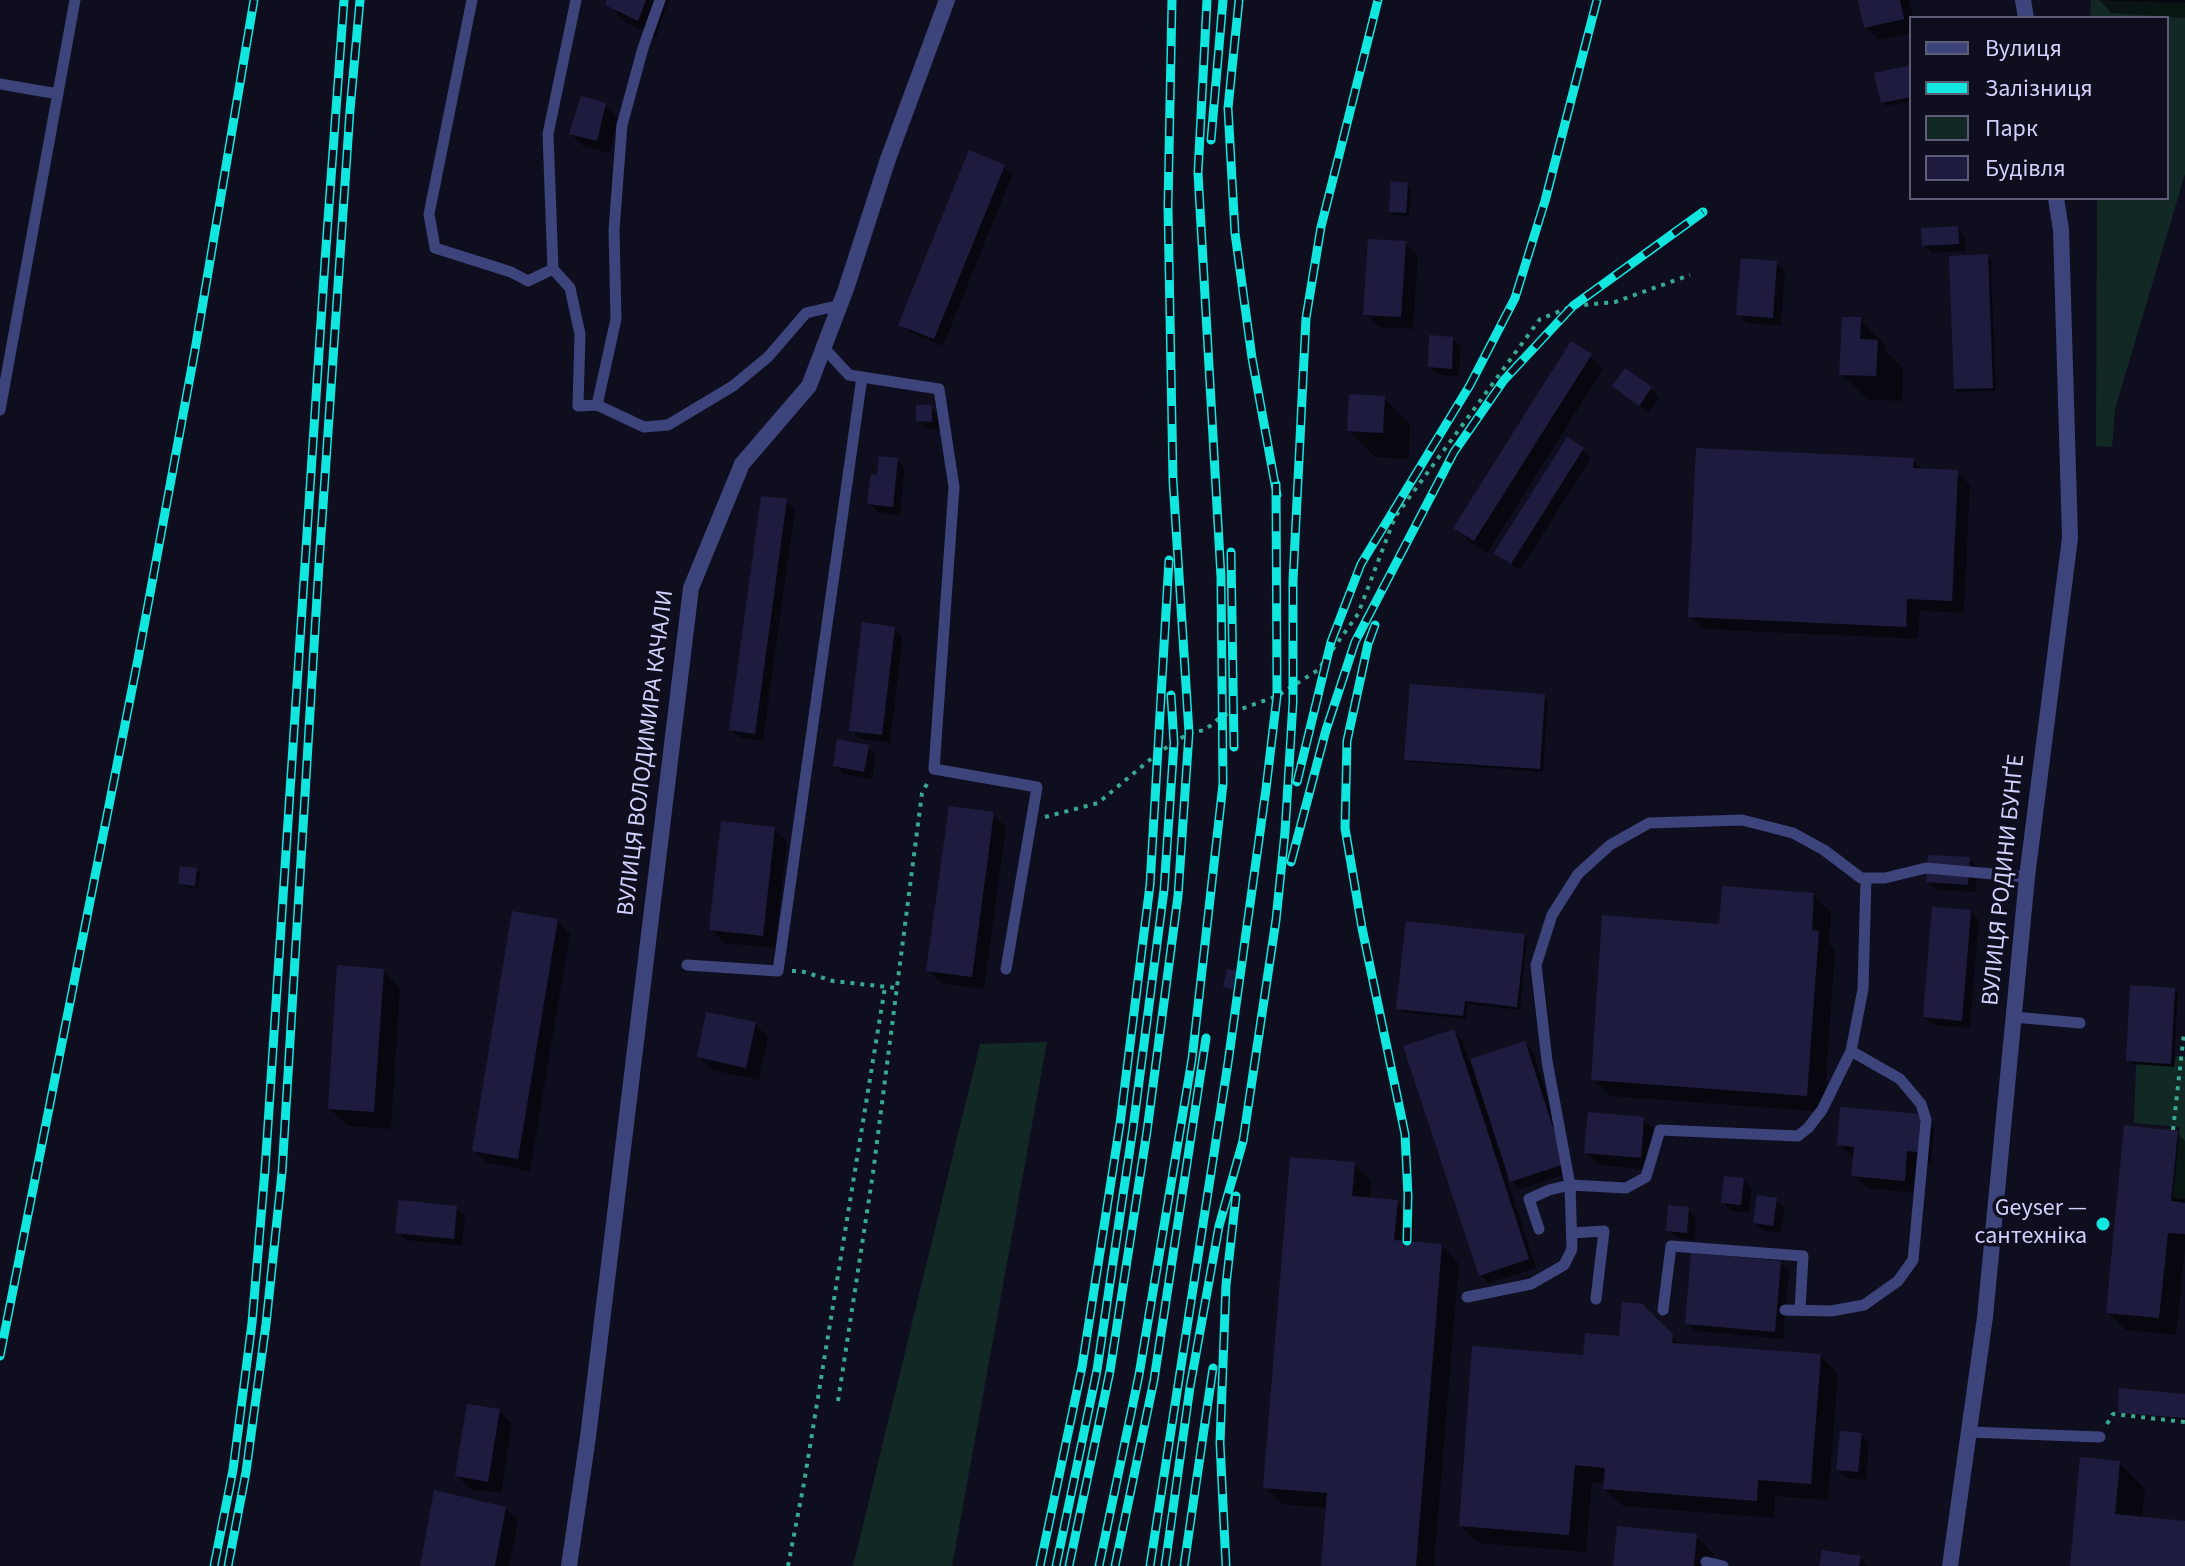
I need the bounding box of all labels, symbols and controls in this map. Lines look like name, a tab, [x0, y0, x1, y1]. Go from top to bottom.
legend	[1909, 16, 2169, 200]
text: Вулиця	[1985, 31, 2062, 66]
text: Залізниця	[1985, 71, 2093, 106]
text: Парк	[1985, 111, 2038, 146]
text: Будівля	[1985, 151, 2066, 186]
street label: ВУЛИЦЯ ВОЛОДИМИРА КАЧАЛИ	[613, 588, 681, 918]
street label: ВУЛИЦЯ РОДИНИ БУНҐЕ	[1977, 753, 2033, 1007]
place label: Geyser — сантехніка	[1974, 1196, 2087, 1252]
marker: Geyser — сантехніка	[2094, 1215, 2112, 1233]

